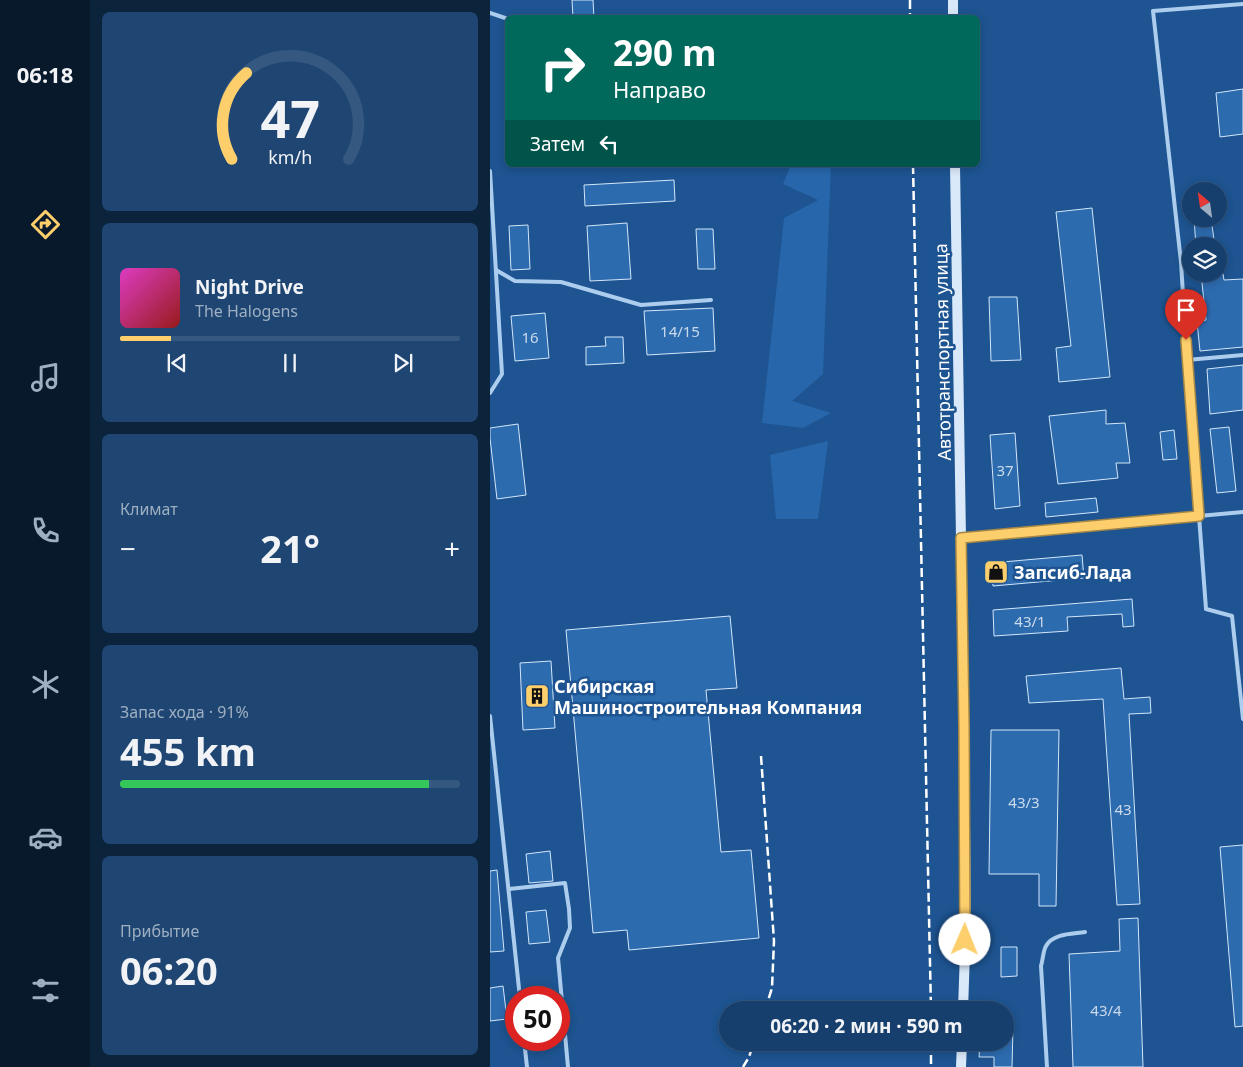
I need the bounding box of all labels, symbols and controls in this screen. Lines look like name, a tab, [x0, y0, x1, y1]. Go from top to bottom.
text: 290 m	[613, 29, 716, 76]
icon: right	[530, 35, 595, 100]
text: 06:18	[17, 59, 73, 89]
text: Направо	[613, 74, 706, 104]
text: 47	[260, 82, 320, 153]
icon: left	[595, 130, 623, 158]
text: Затем	[530, 131, 585, 157]
text: km/h	[268, 145, 312, 169]
north arrow	[1182, 182, 1228, 228]
map controls	[1182, 182, 1227, 282]
icon: directions	[28, 207, 63, 242]
button: layers	[1182, 237, 1227, 282]
street label: Автотранспортная улица	[928, 243, 956, 461]
text: Night Drive	[195, 274, 304, 300]
pin	[1165, 289, 1207, 340]
icon: arrive	[1172, 296, 1200, 324]
text: The Halogens	[195, 300, 298, 322]
house number: 14/15	[660, 321, 700, 341]
house number: 16	[521, 327, 539, 347]
icon: previous	[163, 349, 191, 377]
icon: pause	[276, 349, 304, 377]
icon: next	[389, 349, 417, 377]
icon: music	[28, 360, 63, 395]
house number: 37	[996, 460, 1014, 480]
text: Климат	[120, 498, 178, 520]
icon: phone	[28, 513, 63, 548]
text: 21°	[260, 522, 320, 574]
text: −	[120, 529, 136, 567]
text: +	[444, 529, 460, 567]
shop icon: Запсиб-Лада	[983, 559, 1009, 585]
place label: Запсиб-Лада	[1014, 560, 1132, 584]
house number: 43/1	[1014, 611, 1046, 631]
icon: climate	[28, 667, 63, 702]
place label: Сибирская Машиностроительная Компания	[554, 674, 862, 719]
building icon: Сибирская Машиностроительная Компания	[524, 683, 550, 709]
text: Запас хода · 91%	[120, 701, 249, 723]
text: 455 km	[120, 725, 256, 777]
house number: 43/3	[1008, 792, 1040, 812]
house number: 43	[1114, 799, 1132, 819]
icon: car	[28, 820, 63, 855]
position arrow	[938, 913, 990, 965]
text: Прибытие	[120, 920, 199, 942]
text: 06:20	[120, 944, 218, 996]
icon: filters	[28, 973, 63, 1008]
speed limit sign: 50	[505, 986, 570, 1051]
house number: 43/4	[1090, 1000, 1122, 1020]
text: 06:20 · 2 мин · 590 m	[770, 1013, 963, 1039]

